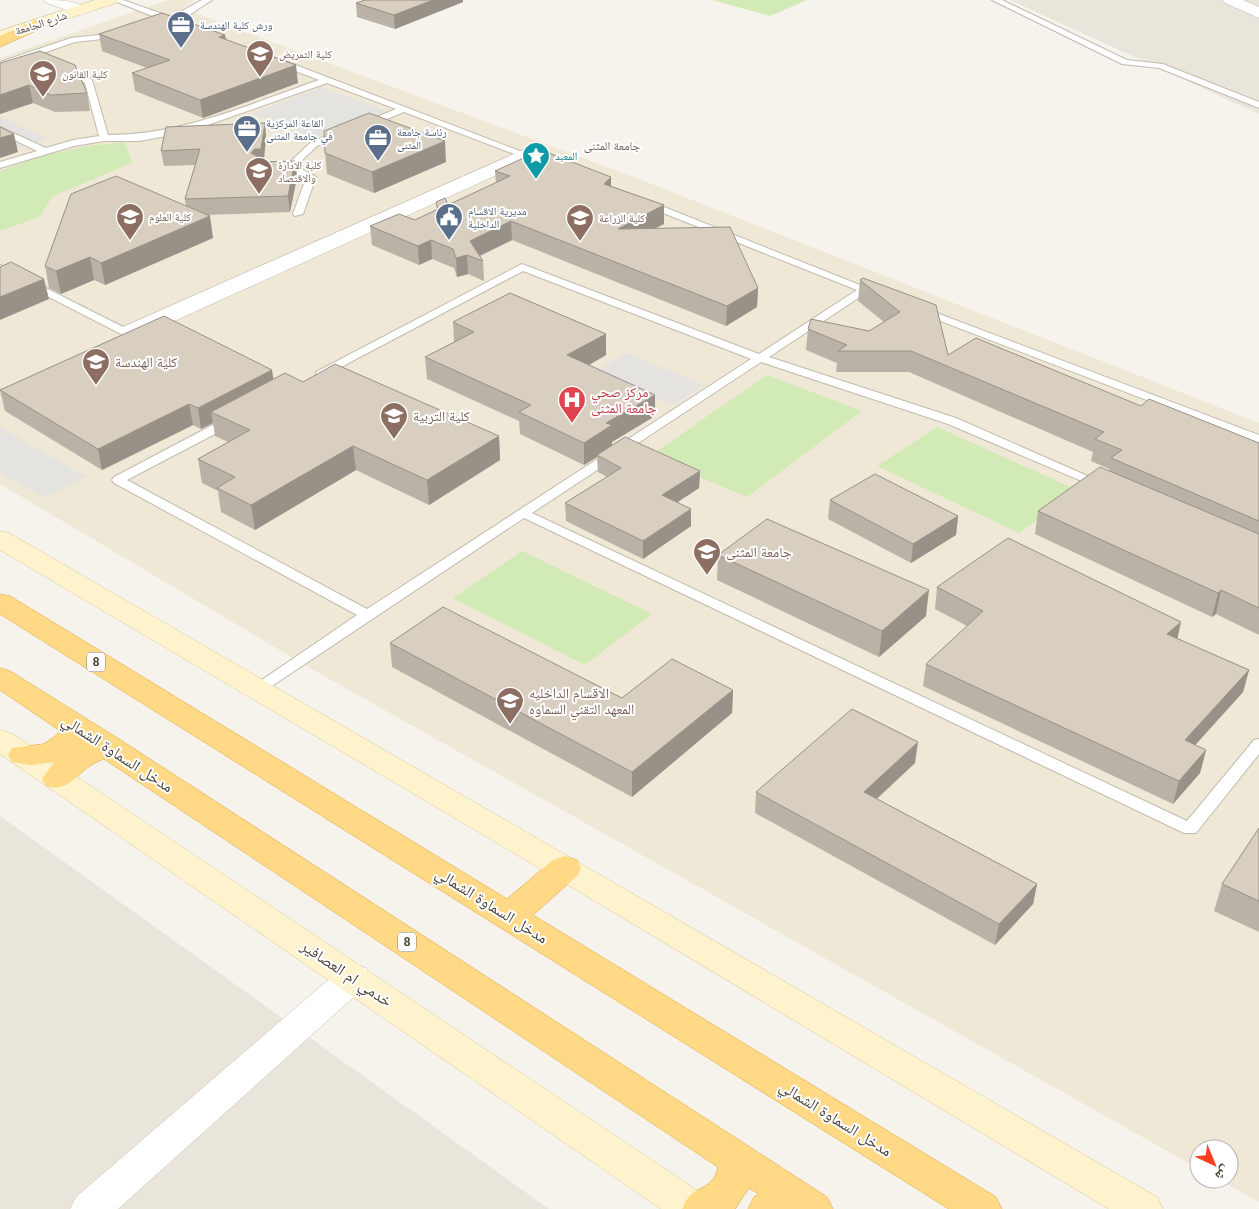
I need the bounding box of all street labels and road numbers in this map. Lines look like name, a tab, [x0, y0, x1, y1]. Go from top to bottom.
street label: شارع الجامعة	[14, 9, 69, 38]
road number: 8	[87, 652, 105, 672]
street label: مدخل السماوة الشمالي	[57, 711, 176, 799]
street label: مدخل السماوة الشمالي	[430, 864, 551, 950]
road number: 8	[398, 932, 416, 952]
street label: خدمي ام العصافير	[295, 936, 395, 1013]
street label: مدخل السماوة الشمالي	[774, 1077, 895, 1163]

